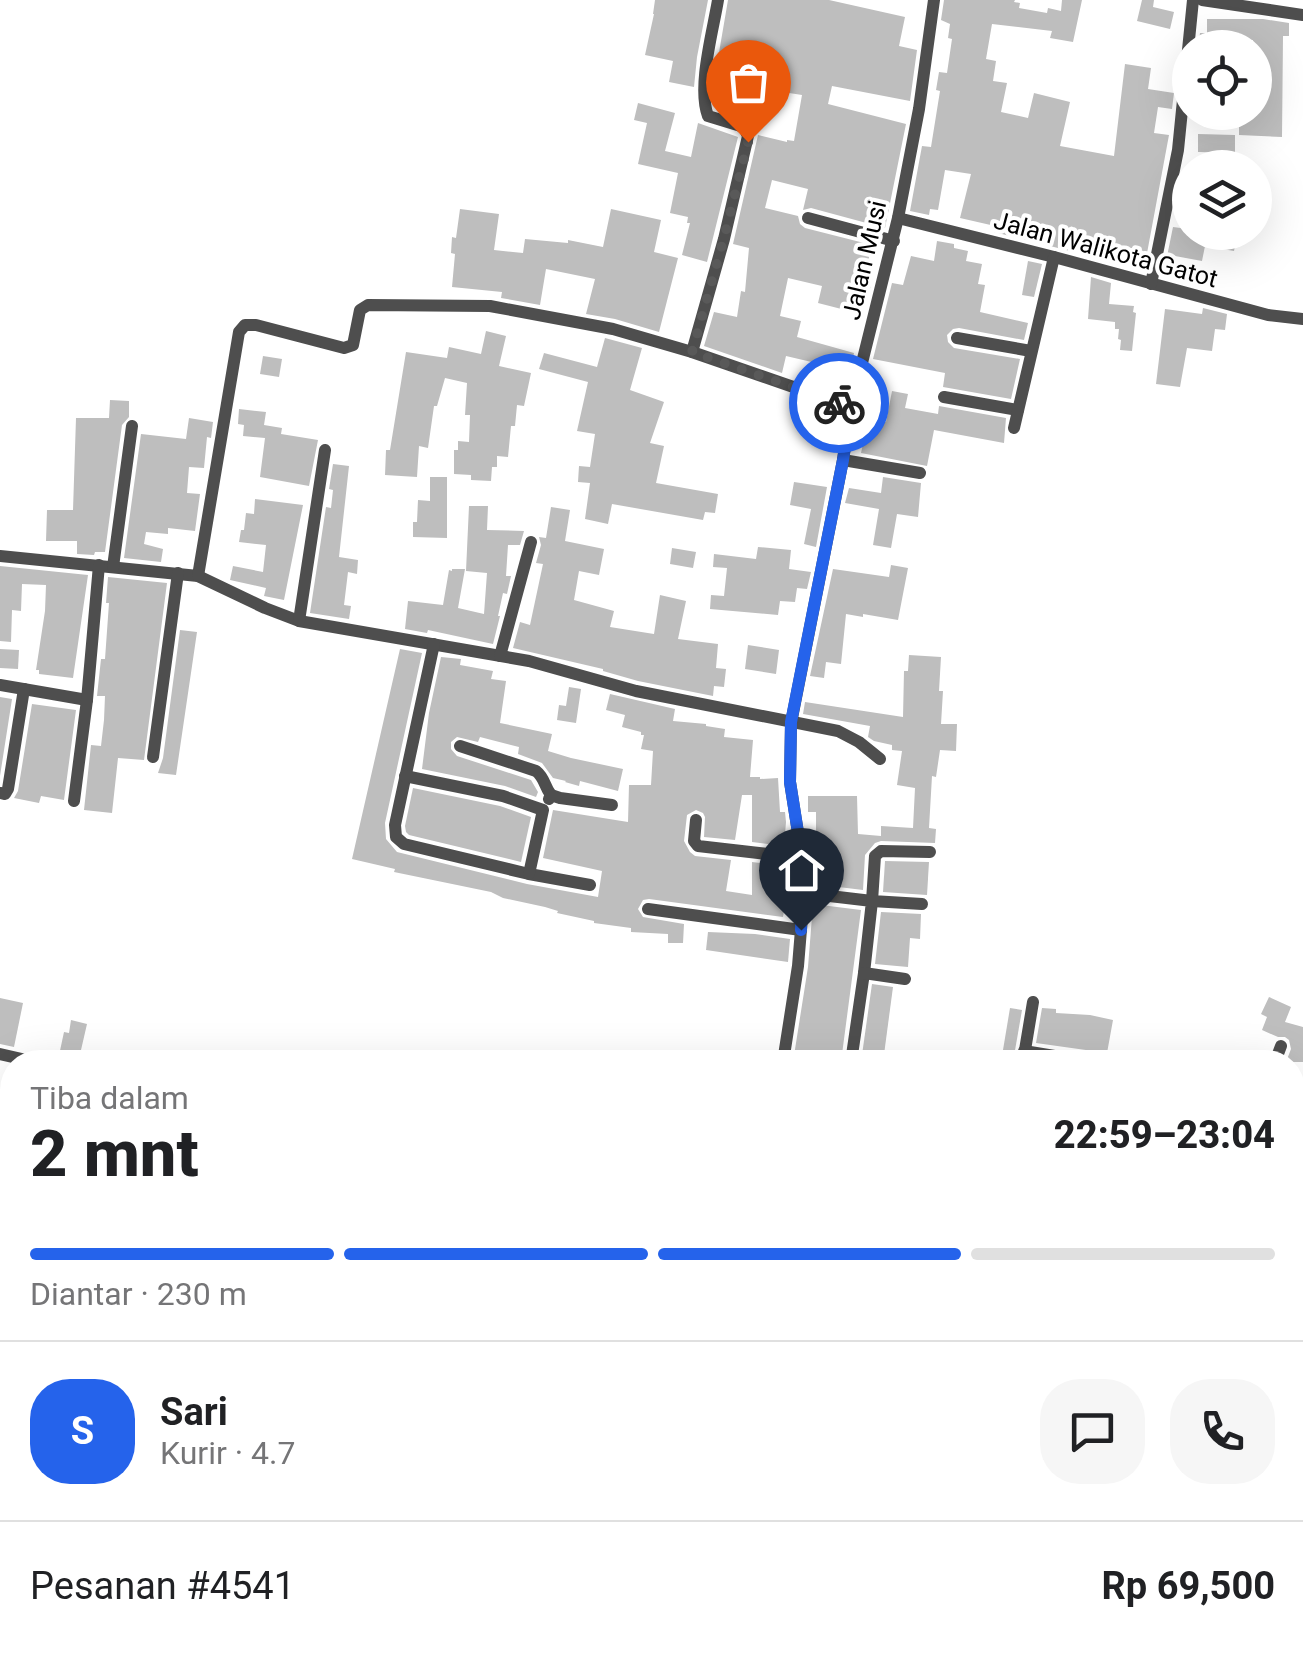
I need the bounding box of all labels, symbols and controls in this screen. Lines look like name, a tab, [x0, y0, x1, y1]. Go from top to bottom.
map controls	[1172, 30, 1272, 250]
button: locate	[1172, 30, 1272, 130]
pin	[706, 40, 791, 143]
icon: bag	[721, 55, 776, 110]
button: layers	[1172, 150, 1272, 250]
street label: Jalan Musi	[837, 198, 892, 323]
street label: Jalan Walikota Gatot	[991, 206, 1221, 293]
courier	[789, 353, 889, 453]
icon: bike	[812, 376, 867, 431]
pin	[759, 828, 844, 931]
icon: home	[774, 843, 829, 898]
text: Tiba dalam	[30, 1079, 189, 1117]
text: 22:59–23:04	[1054, 1113, 1275, 1157]
text: 2 mnt	[30, 1116, 199, 1192]
text: Diantar · 230 m	[30, 1275, 247, 1313]
button: chat	[1040, 1379, 1145, 1484]
button: phone	[1170, 1379, 1275, 1484]
text: Sari	[160, 1390, 228, 1434]
text: S	[71, 1409, 94, 1453]
text: Kurir · 4.7	[160, 1434, 295, 1472]
text: Pesanan #4541	[30, 1564, 295, 1608]
text: Rp 69,500	[1101, 1564, 1275, 1608]

